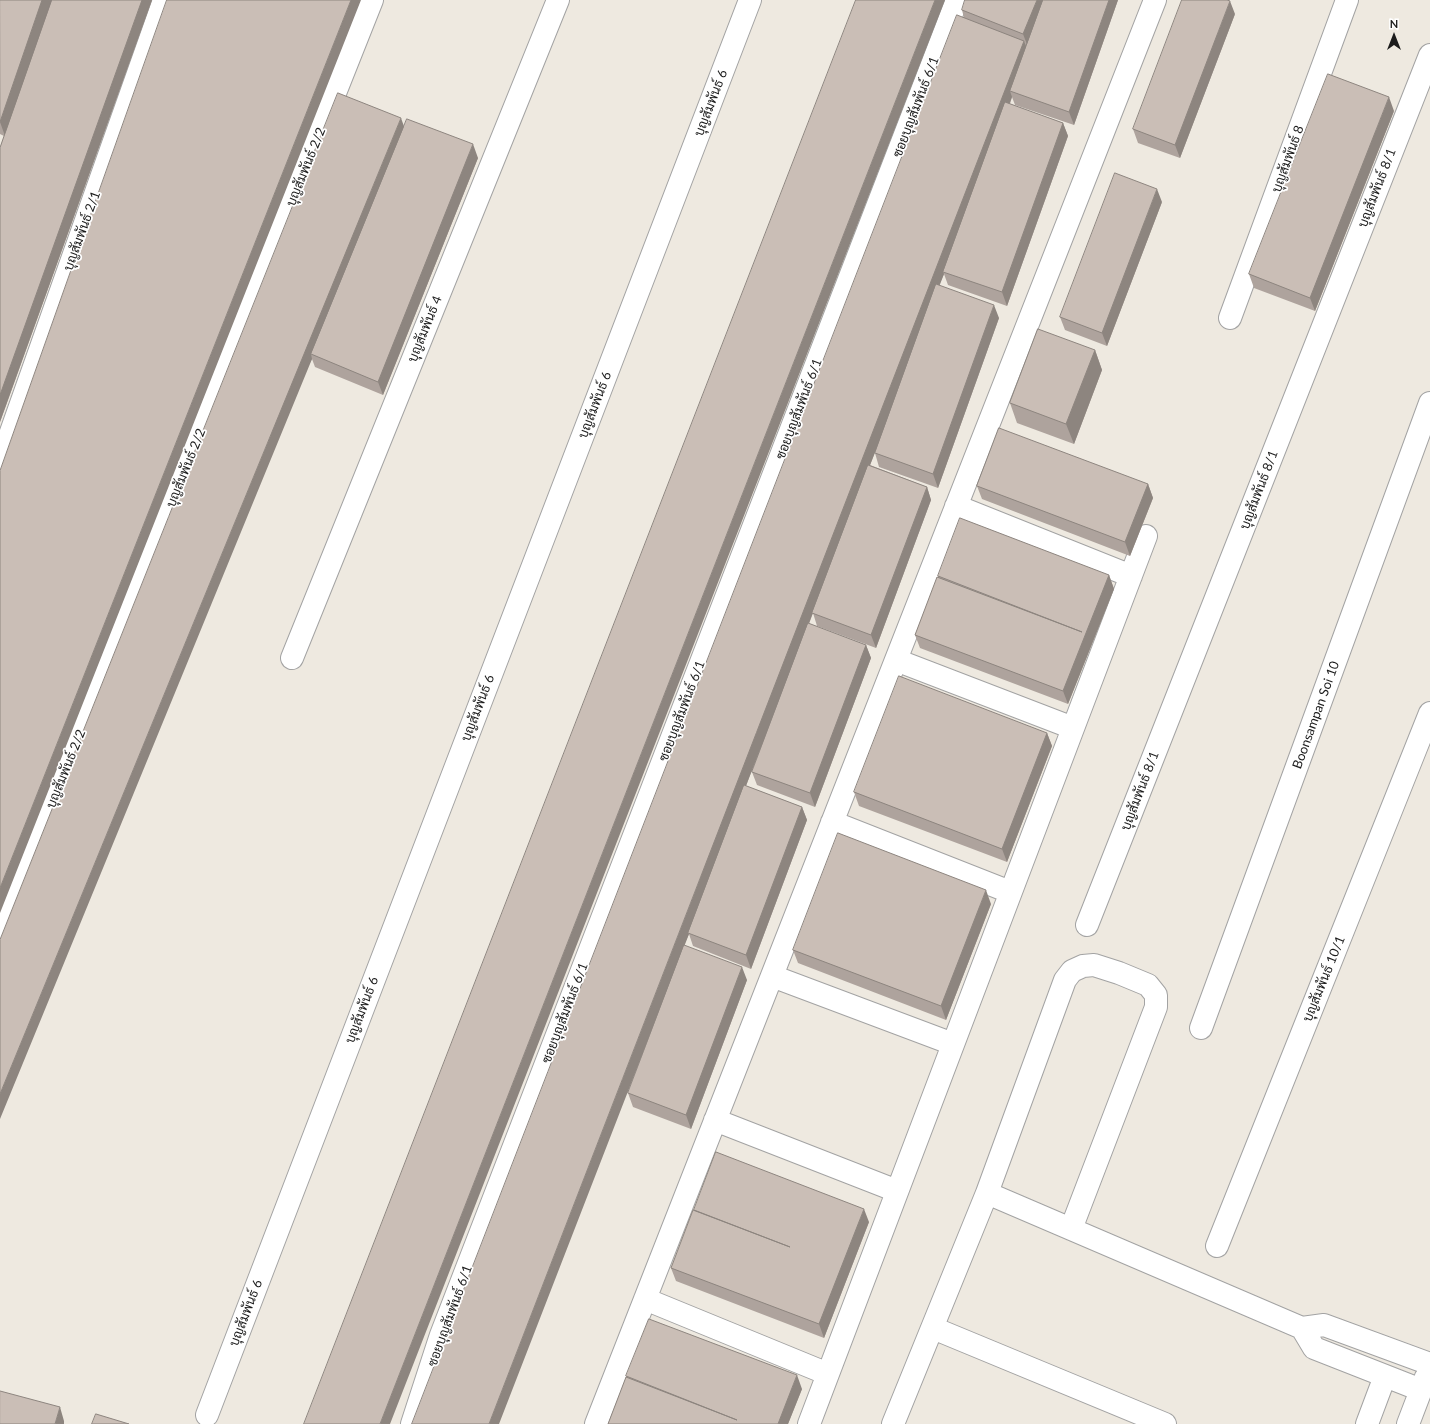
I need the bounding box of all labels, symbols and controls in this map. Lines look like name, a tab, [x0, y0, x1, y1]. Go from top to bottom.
north arrow	[1374, 16, 1414, 56]
text: N	[1390, 17, 1398, 30]
street label: ซอยบุญสัมพันธ์ 6/1	[890, 54, 942, 160]
street label: บุญสัมพันธ์ 6	[691, 67, 731, 139]
street label: บุญสัมพันธ์ 8	[1269, 123, 1307, 195]
street label: บุญสัมพันธ์ 2/2	[283, 125, 329, 209]
street label: บุญสัมพันธ์ 8/1	[1355, 146, 1399, 230]
street label: บุญสัมพันธ์ 2/1	[60, 189, 104, 273]
street label: บุญสัมพันธ์ 4	[405, 294, 445, 364]
street label: ซอยบุญสัมพันธ์ 6/1	[773, 356, 825, 462]
street label: บุญสัมพันธ์ 6	[575, 369, 615, 441]
street label: บุญสัมพันธ์ 2/2	[163, 426, 209, 510]
street label: บุญสัมพันธ์ 8/1	[1237, 448, 1281, 532]
street label: ซอยบุญสัมพันธ์ 6/1	[656, 658, 708, 764]
street label: Boonsampan Soi 10	[1289, 659, 1343, 771]
street label: บุญสัมพันธ์ 6	[458, 672, 498, 744]
street label: บุญสัมพันธ์ 2/2	[43, 727, 89, 811]
street label: บุญสัมพันธ์ 8/1	[1118, 749, 1162, 833]
street label: บุญสัมพันธ์ 10/1	[1300, 934, 1348, 1024]
street label: ซอยบุญสัมพันธ์ 6/1	[539, 960, 591, 1066]
street label: บุญสัมพันธ์ 6	[342, 974, 382, 1046]
street label: ซอยบุญสัมพันธ์ 6/1	[424, 1263, 476, 1369]
street label: บุญสัมพันธ์ 6	[226, 1277, 266, 1349]

